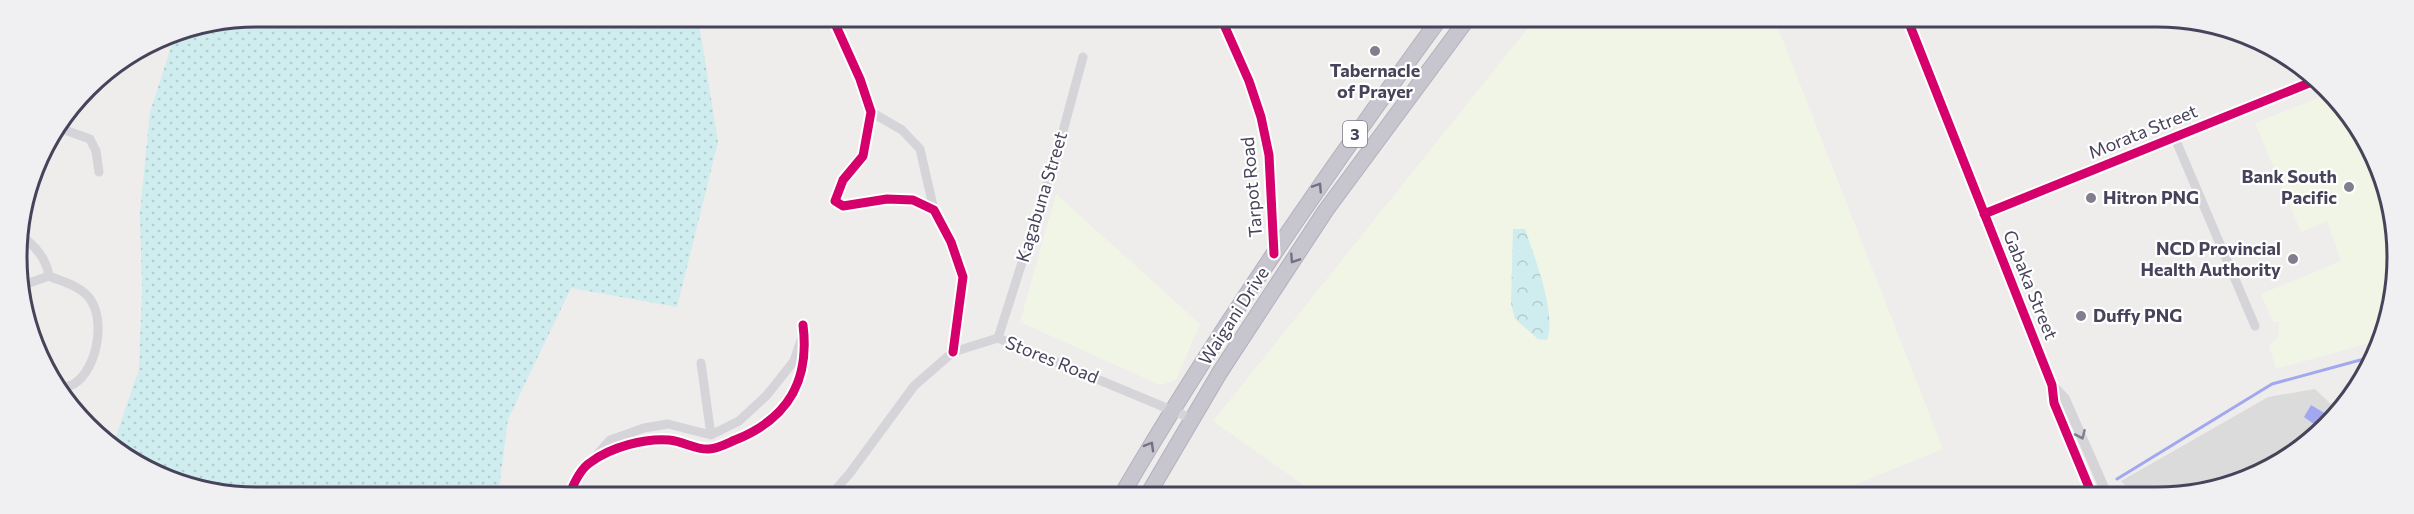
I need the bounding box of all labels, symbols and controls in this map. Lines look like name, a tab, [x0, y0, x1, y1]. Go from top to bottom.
marker: Tabernacle of Prayer	[1368, 44, 1382, 58]
place label: Tabernacle of Prayer	[1330, 59, 1420, 102]
street label: Morata Street	[2085, 99, 2200, 163]
road number: 3	[1343, 121, 1367, 147]
street label: Kagabuna Street	[1011, 129, 1071, 265]
street label: Tarpot Road	[1236, 136, 1266, 238]
place label: Bank South Pacific	[2242, 165, 2337, 208]
marker: Bank South Pacific	[2342, 180, 2356, 194]
one-way arrow	[1311, 183, 1322, 194]
place label: Hitron PNG	[2103, 186, 2199, 208]
marker: Hitron PNG	[2084, 191, 2098, 205]
street label: Gabaka Street	[1999, 227, 2063, 343]
place label: NCD Provincial Health Authority	[2140, 237, 2281, 280]
one-way arrow	[1290, 252, 1301, 263]
marker: NCD Provincial Health Authority	[2286, 252, 2300, 266]
street label: Waigani Drive	[1193, 262, 1273, 369]
place label: Duffy PNG	[2093, 304, 2182, 326]
marker: Duffy PNG	[2074, 309, 2088, 323]
street label: Stores Road	[1003, 330, 1102, 388]
one-way arrow	[2074, 428, 2086, 439]
one-way arrow	[1143, 442, 1154, 452]

